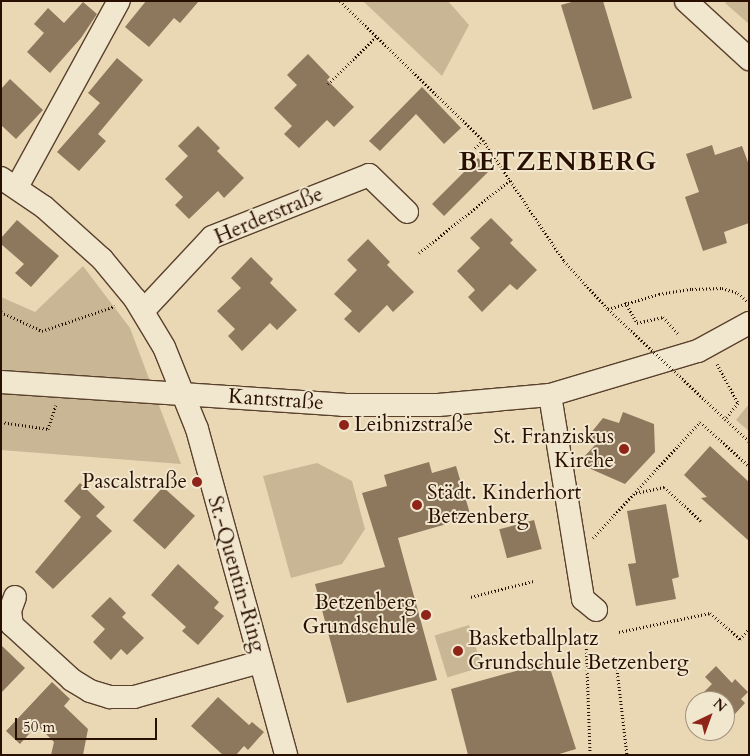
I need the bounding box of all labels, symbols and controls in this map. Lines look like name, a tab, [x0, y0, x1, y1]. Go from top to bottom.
district label: BETZENBERG	[457, 146, 659, 178]
street label: Herderstraße	[211, 182, 327, 250]
street label: Kantstraße	[227, 384, 325, 416]
place label: Leibnizstraße	[354, 412, 473, 438]
marker: Leibnizstraße	[338, 419, 350, 431]
place label: St. Franziskus Kirche	[493, 424, 614, 474]
marker: St. Franziskus Kirche	[618, 443, 630, 455]
place label: Pascalstraße	[82, 469, 187, 495]
marker: Pascalstraße	[191, 476, 203, 488]
place label: Städt. Kinderhort Betzenberg	[427, 480, 581, 530]
street label: St.-Quentin-Ring	[202, 493, 270, 655]
marker: Städt. Kinderhort Betzenberg	[411, 499, 423, 511]
place label: Betzenberg Grundschule	[303, 590, 416, 640]
marker: Betzenberg Grundschule	[420, 609, 432, 621]
place label: Basketballplatz Grundschule Betzenberg	[468, 626, 689, 676]
marker: Basketballplatz Grundschule Betzenberg	[452, 645, 464, 657]
north arrow	[685, 691, 735, 741]
text: N	[709, 694, 731, 716]
scale bar	[18, 708, 160, 740]
text: 50 m	[23, 717, 55, 737]

